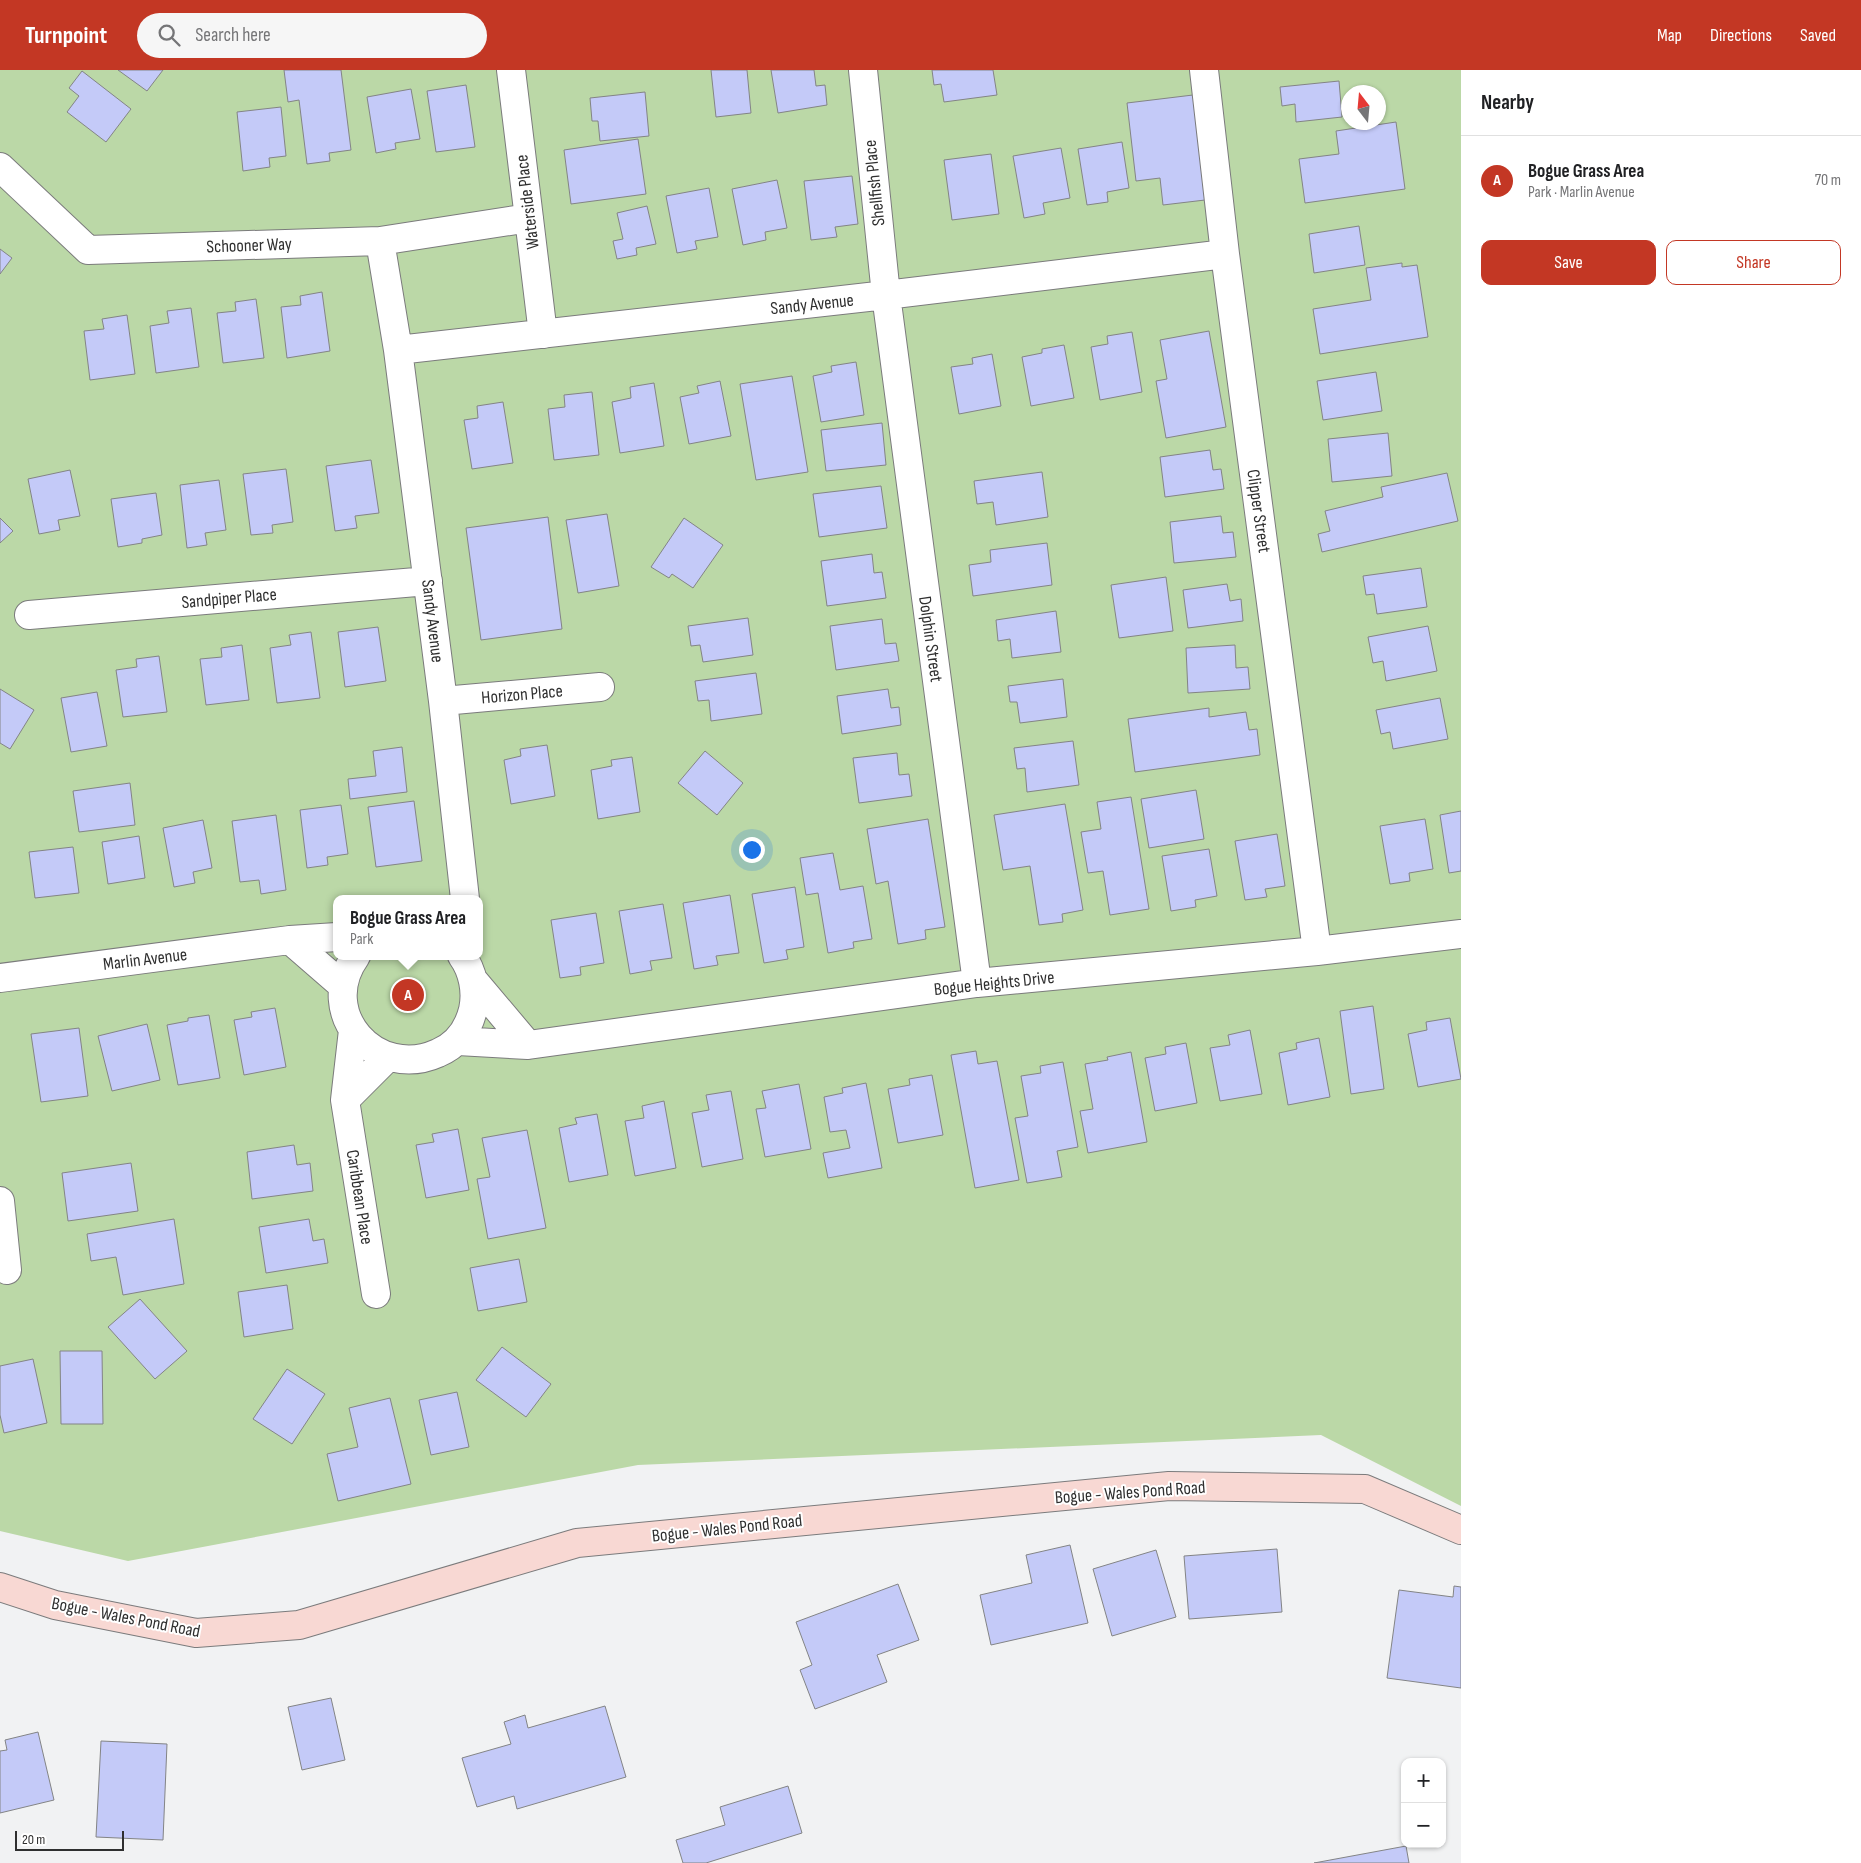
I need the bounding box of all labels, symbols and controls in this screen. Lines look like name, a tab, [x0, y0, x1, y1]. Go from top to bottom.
search box	[137, 13, 487, 58]
text: Turnpoint	[25, 21, 107, 50]
icon: search	[155, 21, 183, 49]
text: Search here	[195, 24, 271, 47]
text: Map	[1657, 25, 1682, 46]
text: Directions	[1710, 25, 1772, 46]
text: Saved	[1800, 25, 1836, 46]
north arrow	[1341, 85, 1386, 130]
text: Nearby	[1481, 90, 1534, 115]
street label: Shellfish Place	[860, 139, 889, 227]
street label: Waterside Place	[511, 153, 544, 251]
text: Bogue Grass Area	[1528, 160, 1644, 183]
text: A	[1493, 171, 1501, 190]
text: 70 m	[1815, 171, 1841, 190]
text: Park · Marlin Avenue	[1528, 183, 1635, 202]
street label: Schooner Way	[206, 234, 292, 257]
button: Save	[1481, 240, 1656, 285]
button: Share	[1666, 240, 1841, 285]
street label: Sandy Avenue	[769, 290, 855, 319]
street label: Clipper Street	[1242, 468, 1275, 555]
street label: Sandy Avenue	[417, 578, 448, 664]
street label: Sandpiper Place	[181, 584, 278, 613]
street label: Dolphin Street	[914, 595, 947, 684]
street label: Horizon Place	[480, 680, 564, 709]
your location	[739, 837, 765, 863]
popup	[333, 895, 483, 960]
text: Bogue Grass Area	[350, 907, 466, 930]
text: Park	[350, 930, 373, 949]
street label: Marlin Avenue	[102, 944, 188, 975]
street label: Bogue Heights Drive	[933, 967, 1055, 1000]
pin: A	[392, 976, 424, 1014]
street label: Caribbean Place	[342, 1148, 377, 1246]
street label: Bogue - Wales Pond Road	[1054, 1477, 1206, 1508]
street label: Bogue - Wales Pond Road	[651, 1510, 803, 1547]
street label: Bogue - Wales Pond Road	[50, 1593, 202, 1642]
map controls	[1401, 1758, 1446, 1848]
button: +	[1401, 1758, 1446, 1803]
button: −	[1401, 1803, 1446, 1848]
scale bar	[15, 1828, 124, 1851]
text: 20 m	[22, 1831, 45, 1848]

